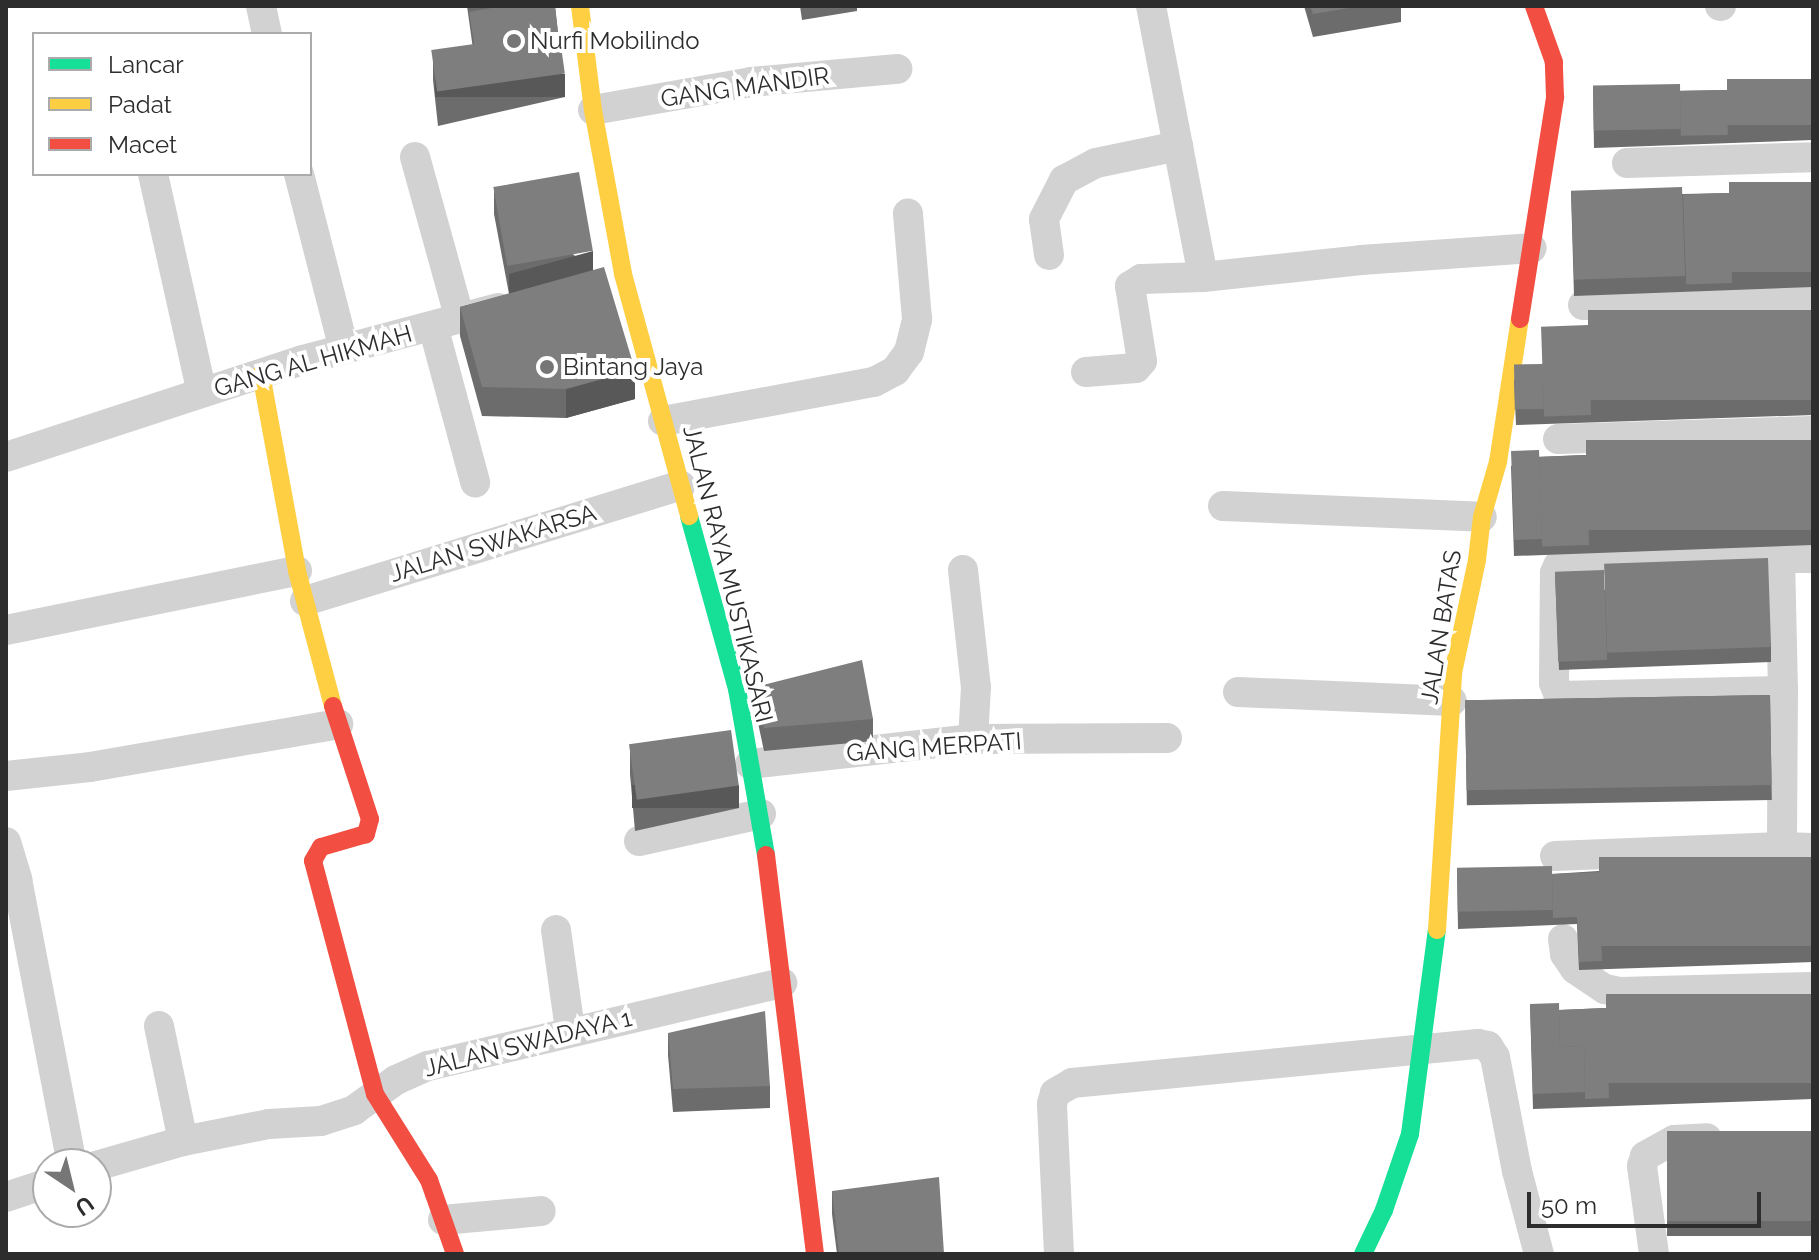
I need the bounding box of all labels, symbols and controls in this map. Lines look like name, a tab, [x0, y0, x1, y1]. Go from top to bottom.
place label: Nurfi Mobilindo	[530, 27, 700, 55]
legend	[32, 32, 312, 176]
marker: Nurfi Mobilindo	[505, 32, 523, 50]
text: Lancar	[108, 50, 184, 79]
street label: GANG MANDIR	[659, 61, 831, 113]
text: Padat	[108, 90, 172, 119]
text: Macet	[108, 130, 177, 159]
street label: GANG AL HIKMAH	[210, 319, 416, 403]
place label: Bintang Jaya	[563, 353, 704, 381]
marker: Bintang Jaya	[538, 358, 556, 376]
street label: JALAN RAYA MUSTIKASARI	[677, 422, 779, 726]
street label: JALAN SWAKARSA	[386, 498, 600, 588]
street label: JALAN BATAS	[1415, 548, 1467, 706]
street label: GANG MERPATI	[845, 727, 1023, 767]
street label: JALAN SWADAYA 1	[421, 1003, 635, 1083]
north arrow	[32, 1148, 112, 1228]
scale bar	[1531, 1176, 1765, 1226]
text: U	[70, 1191, 99, 1221]
text: 50 m	[1541, 1191, 1597, 1220]

